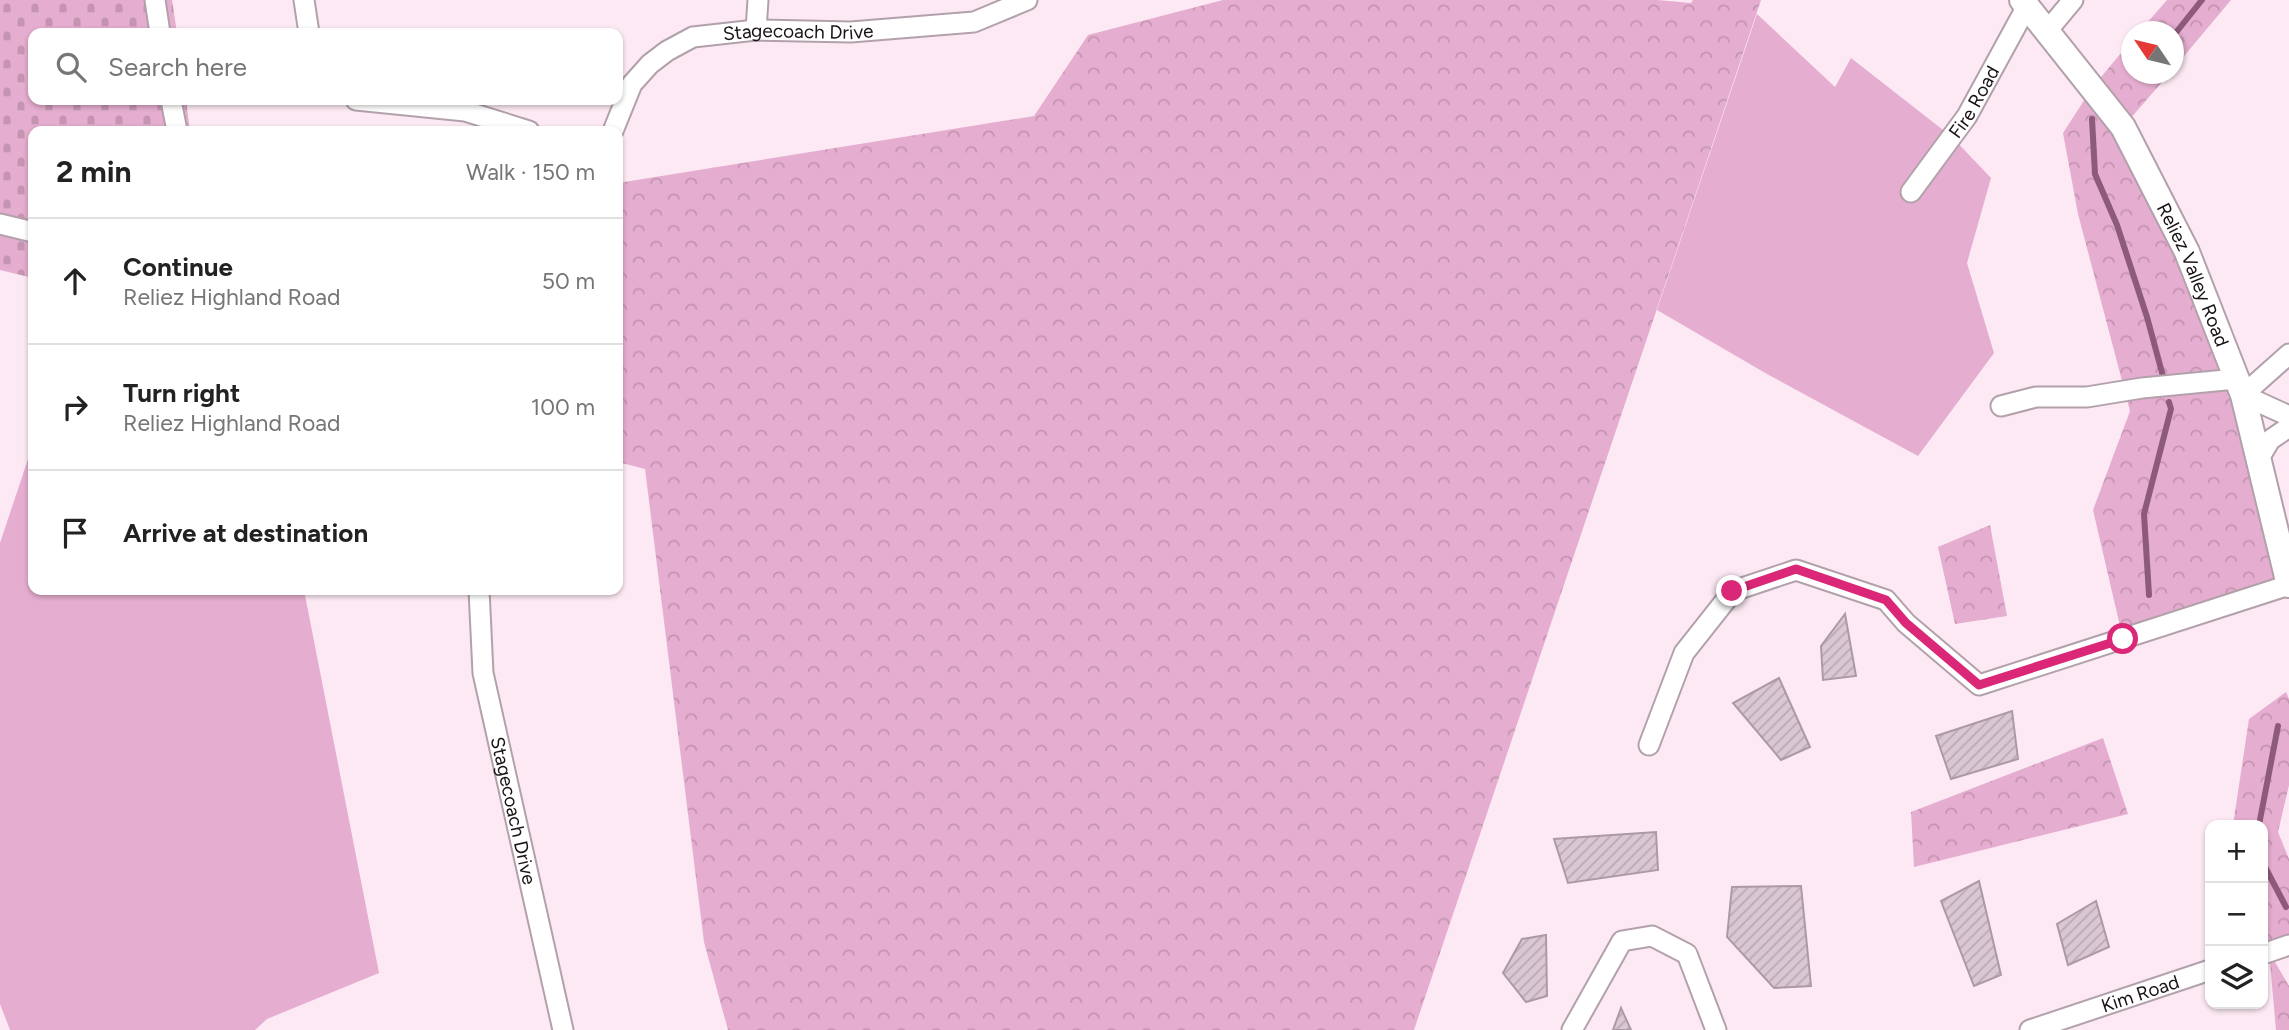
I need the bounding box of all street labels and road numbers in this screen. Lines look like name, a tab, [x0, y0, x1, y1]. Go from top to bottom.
street label: Stagecoach Drive	[722, 19, 874, 46]
street label: Fire Road	[1944, 62, 2004, 143]
street label: Reliez Valley Road	[2152, 199, 2234, 350]
street label: Stagecoach Drive	[486, 735, 541, 887]
street label: Kim Road	[2098, 970, 2182, 1017]

